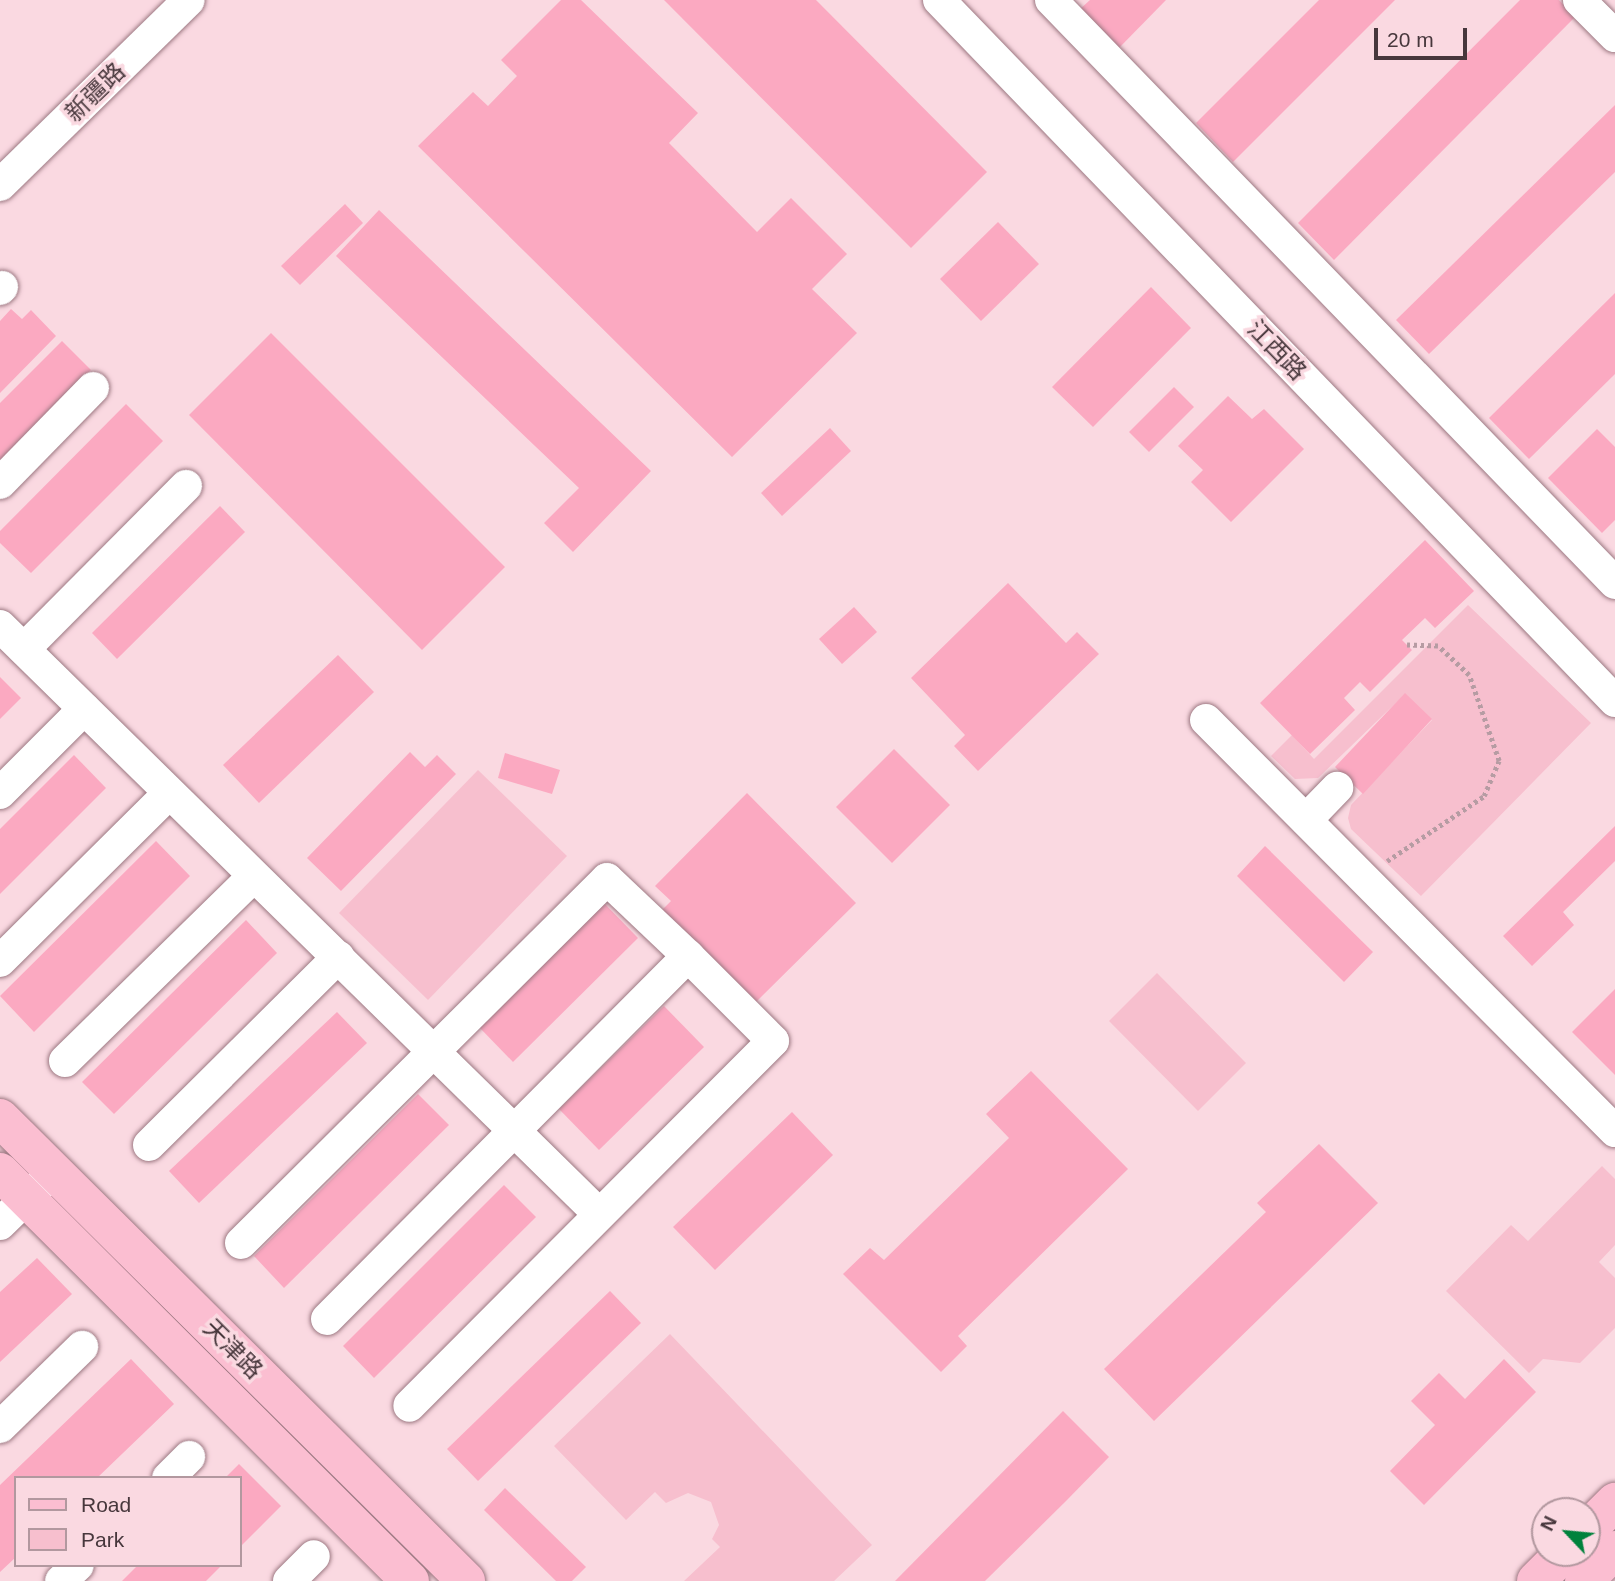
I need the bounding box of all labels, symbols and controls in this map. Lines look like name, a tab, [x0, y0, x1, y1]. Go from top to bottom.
scale bar	[1377, 14, 1470, 58]
text: 20 m	[1387, 28, 1434, 51]
street label: 新疆路	[59, 57, 131, 127]
street label: 江西路	[1242, 314, 1312, 386]
street label: 天津路	[197, 1313, 269, 1385]
legend	[14, 1476, 242, 1567]
text: Road	[81, 1493, 131, 1516]
north arrow	[1531, 1497, 1601, 1567]
text: N	[1536, 1513, 1561, 1534]
text: Park	[81, 1528, 124, 1551]

